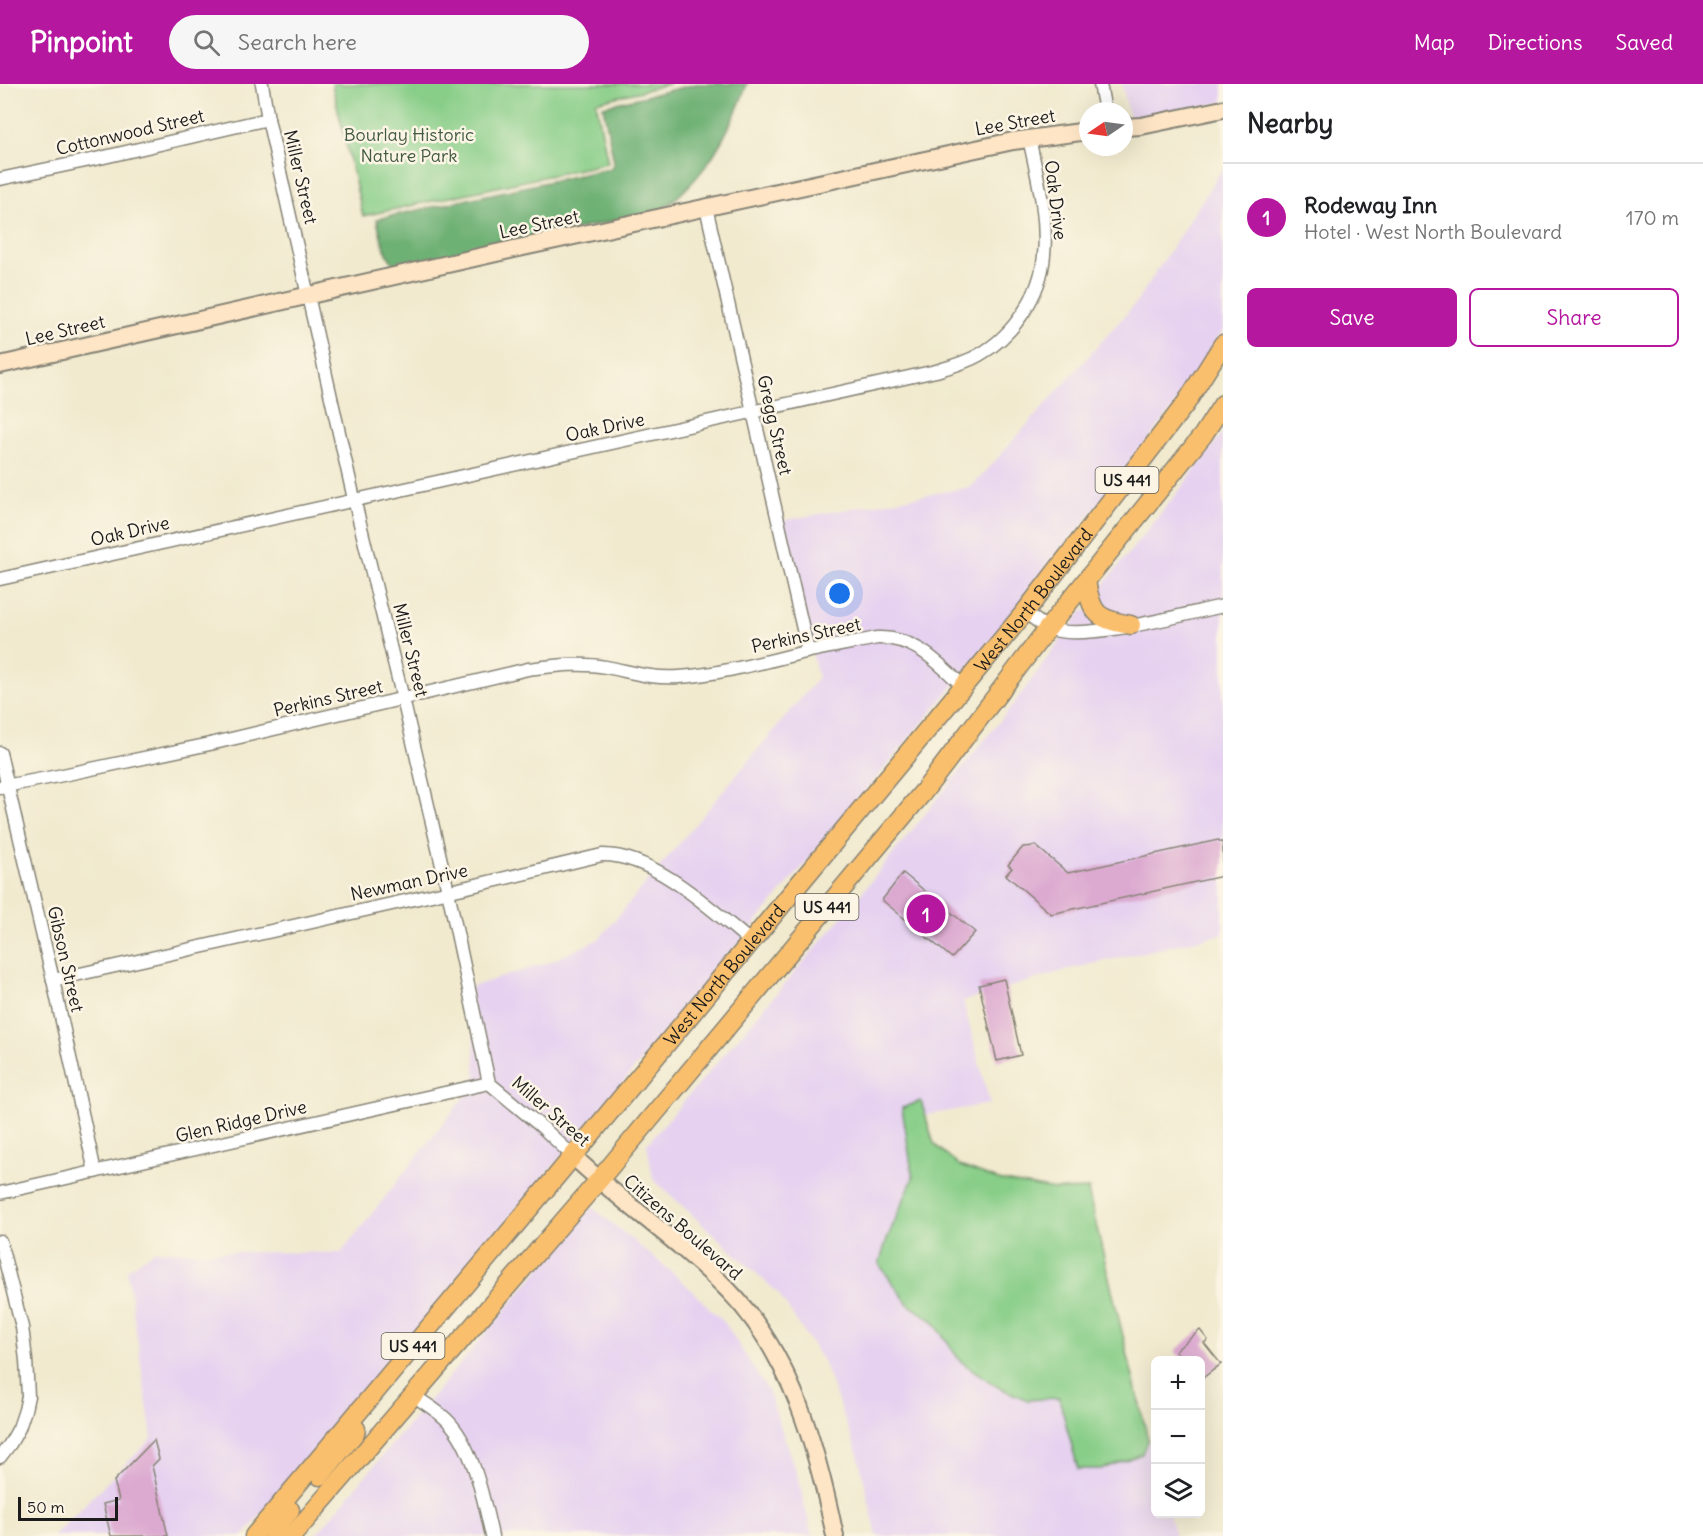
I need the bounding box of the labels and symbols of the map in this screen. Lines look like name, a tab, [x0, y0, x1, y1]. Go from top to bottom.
north arrow	[1079, 102, 1133, 156]
street label: Cottonwood Street	[54, 104, 206, 160]
street label: Lee Street	[973, 104, 1057, 140]
park label: Bourlay Historic Nature Park	[344, 123, 474, 167]
street label: Miller Street	[279, 128, 323, 226]
street label: Oak Drive	[1040, 159, 1072, 241]
street label: Lee Street	[497, 204, 581, 244]
street label: Lee Street	[23, 310, 107, 350]
street label: Gregg Street	[752, 373, 798, 477]
street label: Oak Drive	[563, 407, 647, 447]
road number: US 441	[1096, 467, 1158, 493]
street label: Oak Drive	[88, 511, 172, 551]
street label: West North Boulevard	[969, 523, 1097, 676]
your location	[825, 579, 854, 608]
street label: Miller Street	[388, 601, 434, 699]
street label: Perkins Street	[749, 612, 863, 658]
street label: Perkins Street	[271, 674, 385, 722]
street label: Newman Drive	[348, 858, 470, 906]
pin: 1	[906, 892, 946, 936]
road number: US 441	[796, 894, 858, 920]
street label: West North Boulevard	[658, 899, 790, 1050]
street label: Gibson Street	[43, 904, 89, 1014]
street label: Miller Street	[507, 1071, 595, 1151]
street label: Glen Ridge Drive	[173, 1095, 309, 1147]
street label: Citizens Boulevard	[619, 1169, 747, 1285]
road number: US 441	[382, 1333, 444, 1359]
scale bar	[18, 1494, 118, 1522]

